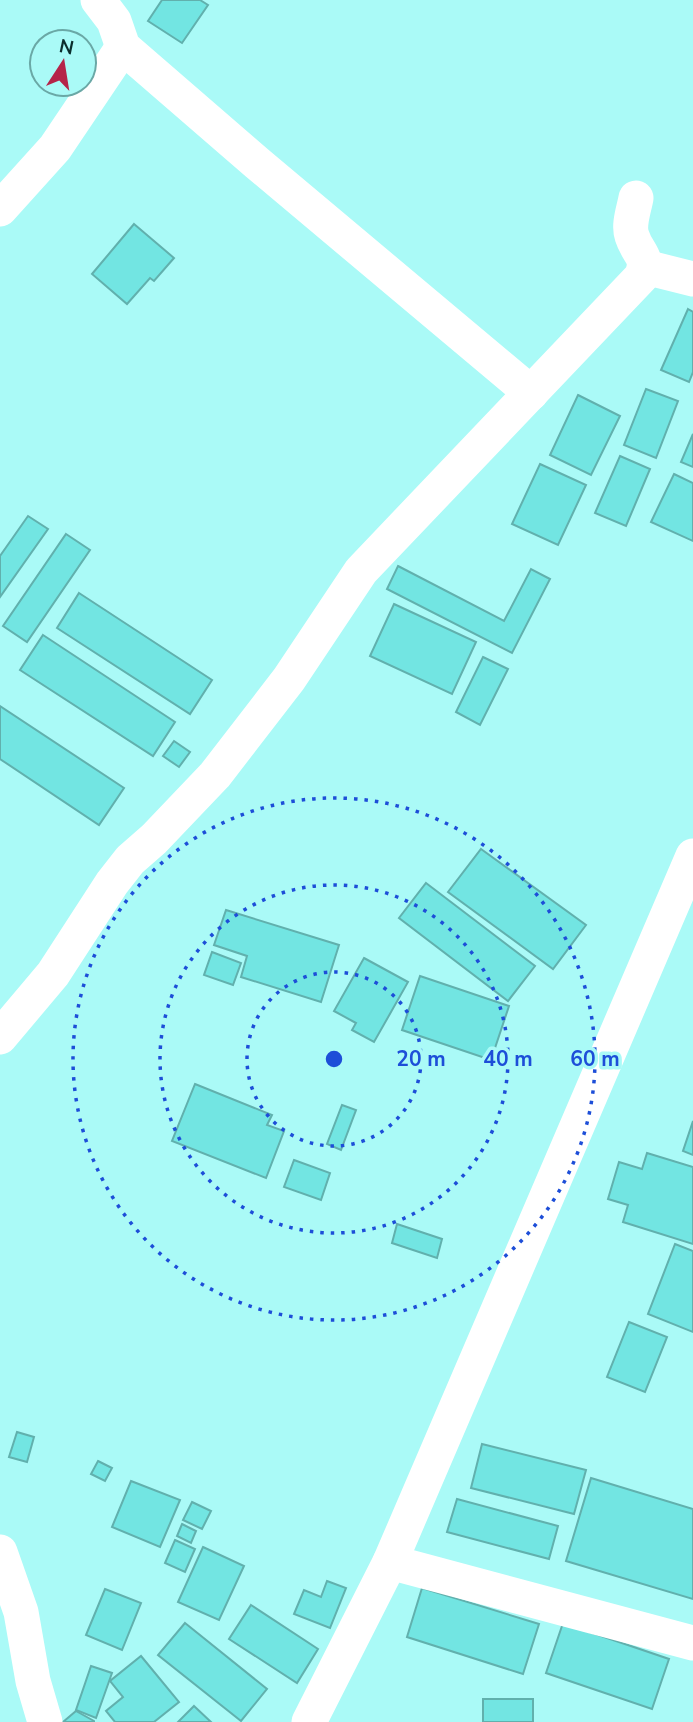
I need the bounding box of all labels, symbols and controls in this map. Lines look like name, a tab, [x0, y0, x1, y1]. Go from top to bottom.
north arrow	[28, 28, 98, 98]
text: N	[57, 33, 76, 62]
text: 20 m	[396, 1045, 446, 1073]
text: 40 m	[483, 1045, 533, 1073]
text: 60 m	[570, 1045, 620, 1073]
centre of rings	[322, 1047, 346, 1071]

